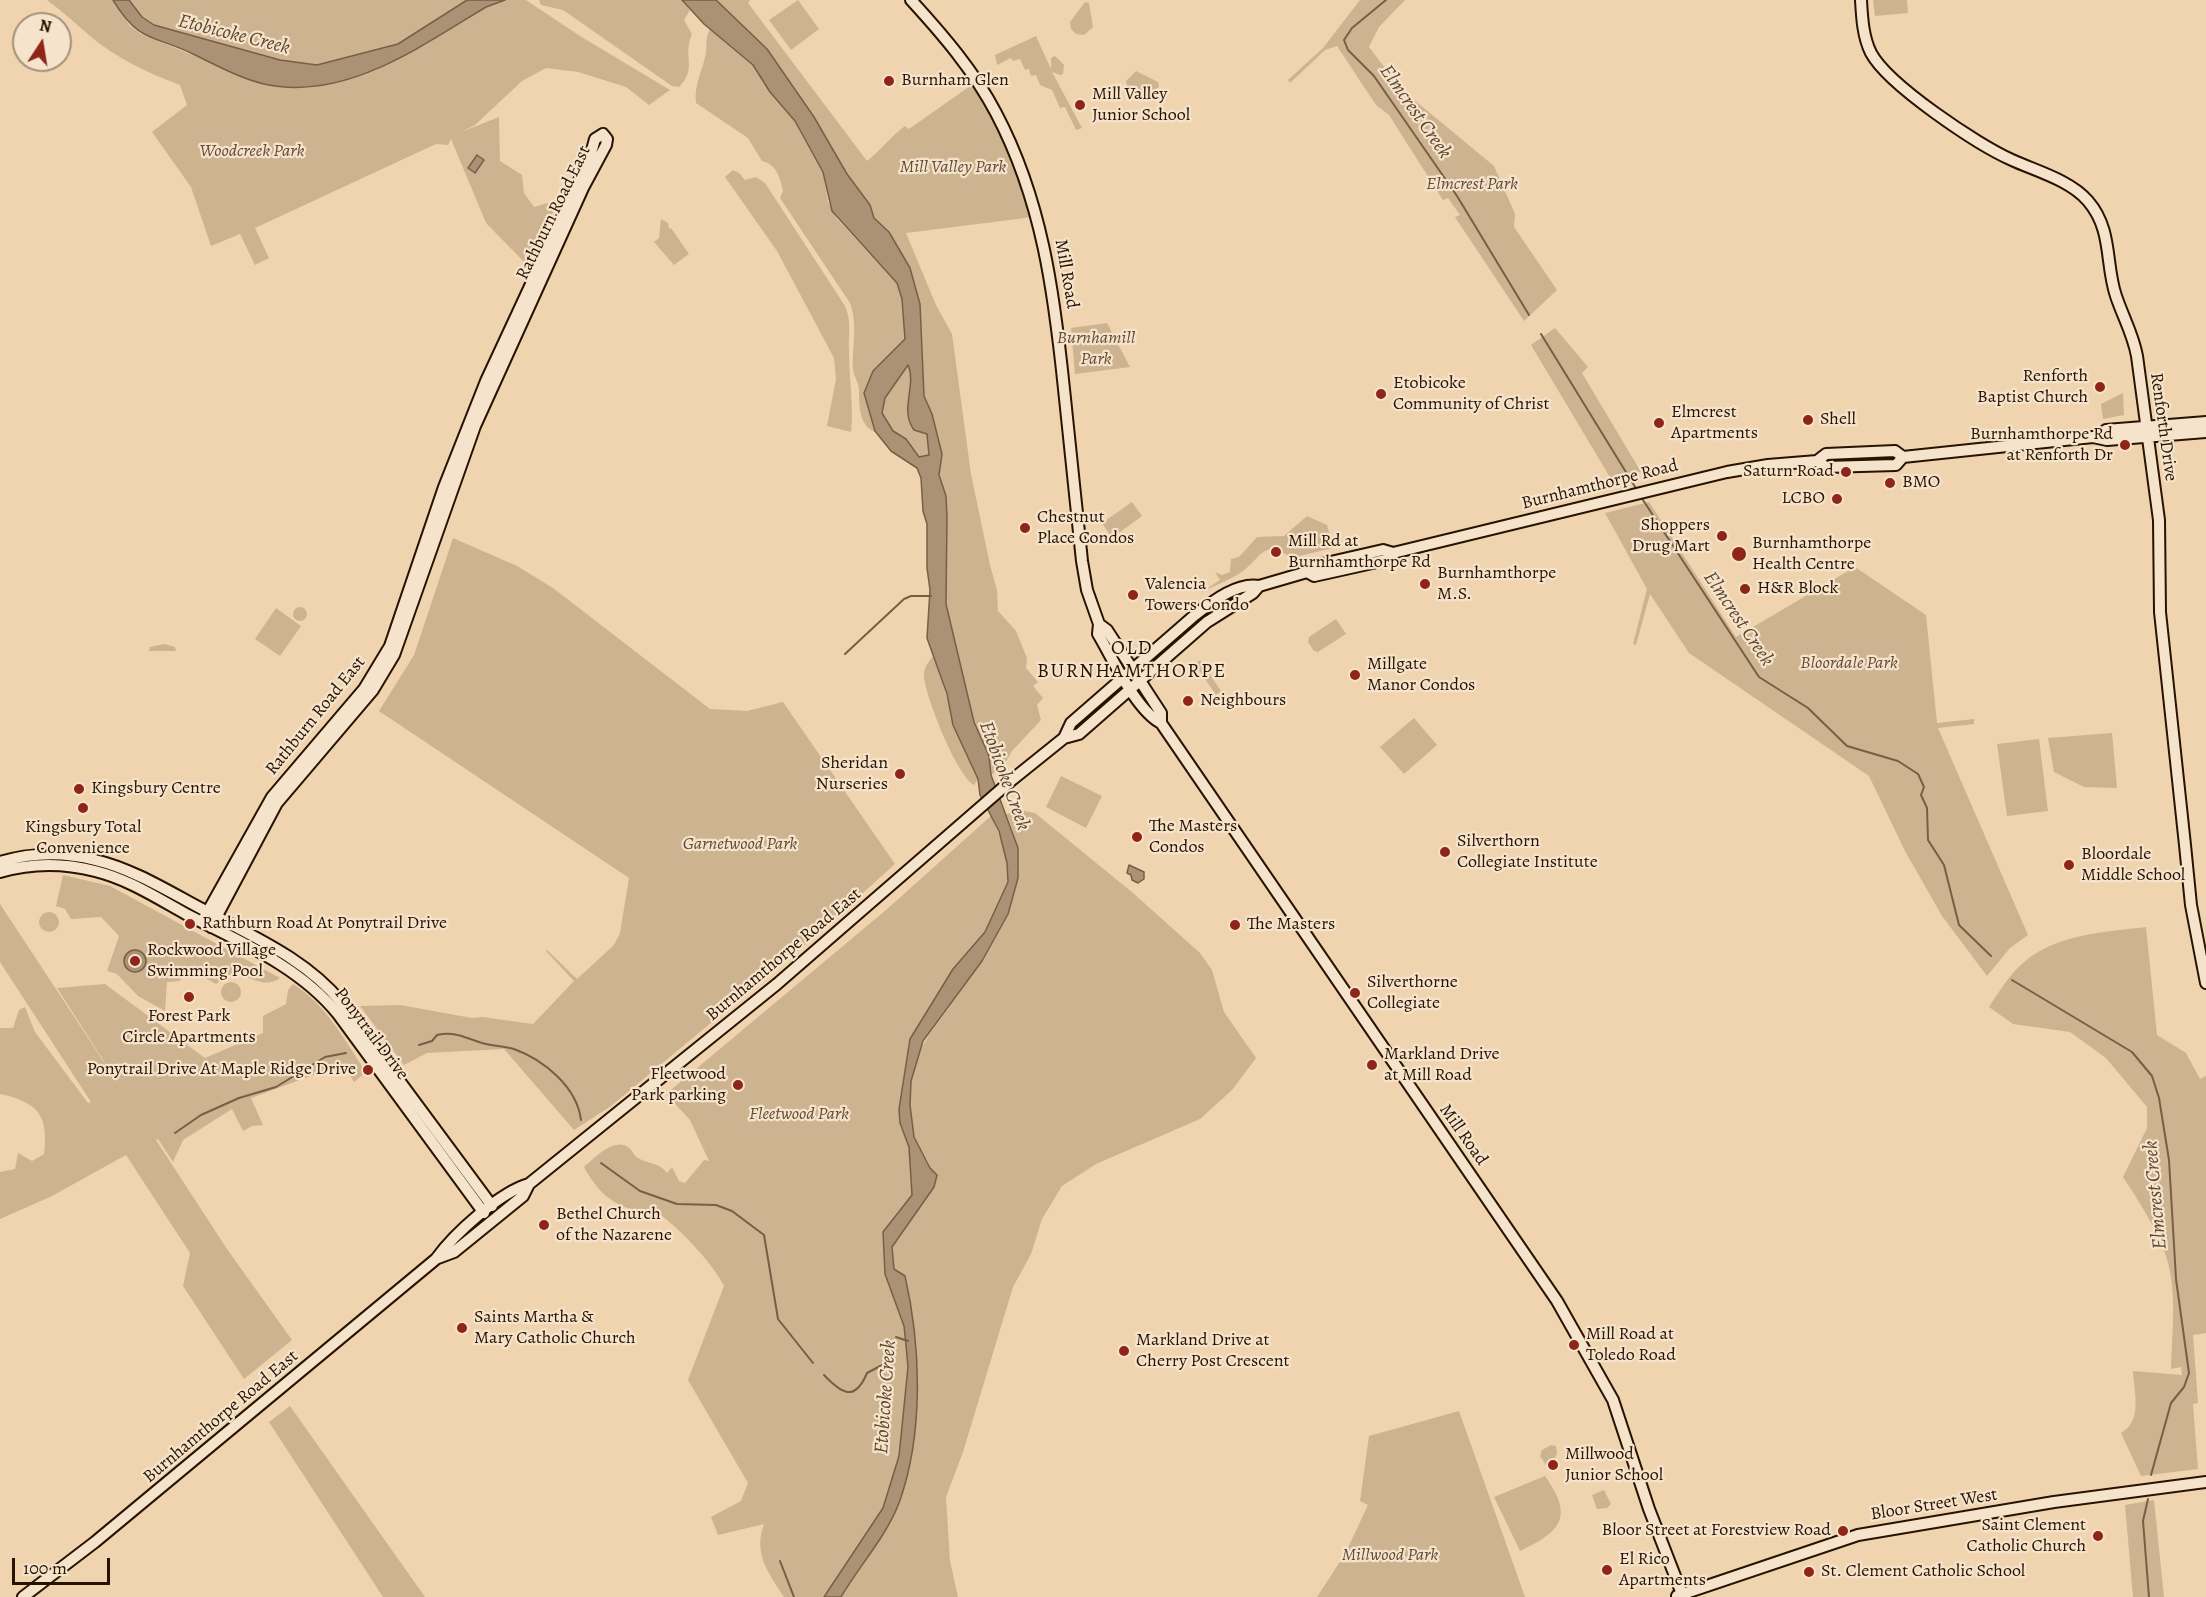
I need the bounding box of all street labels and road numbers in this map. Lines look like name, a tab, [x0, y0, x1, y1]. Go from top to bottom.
street label: Rathburn Road East	[512, 142, 596, 284]
street label: Mill Road	[1049, 238, 1083, 310]
street label: Renforth Drive	[2145, 371, 2181, 483]
street label: Burnhamthorpe Road	[1520, 455, 1680, 515]
street label: Rathburn Road East	[261, 652, 371, 780]
street label: Burnhamthorpe Road East	[702, 884, 866, 1026]
street label: Ponytrail Drive	[329, 984, 413, 1084]
street label: Mill Road	[1434, 1100, 1492, 1170]
street label: Burnhamthorpe Road East	[139, 1346, 303, 1488]
street label: Bloor Street West	[1869, 1484, 1999, 1526]

